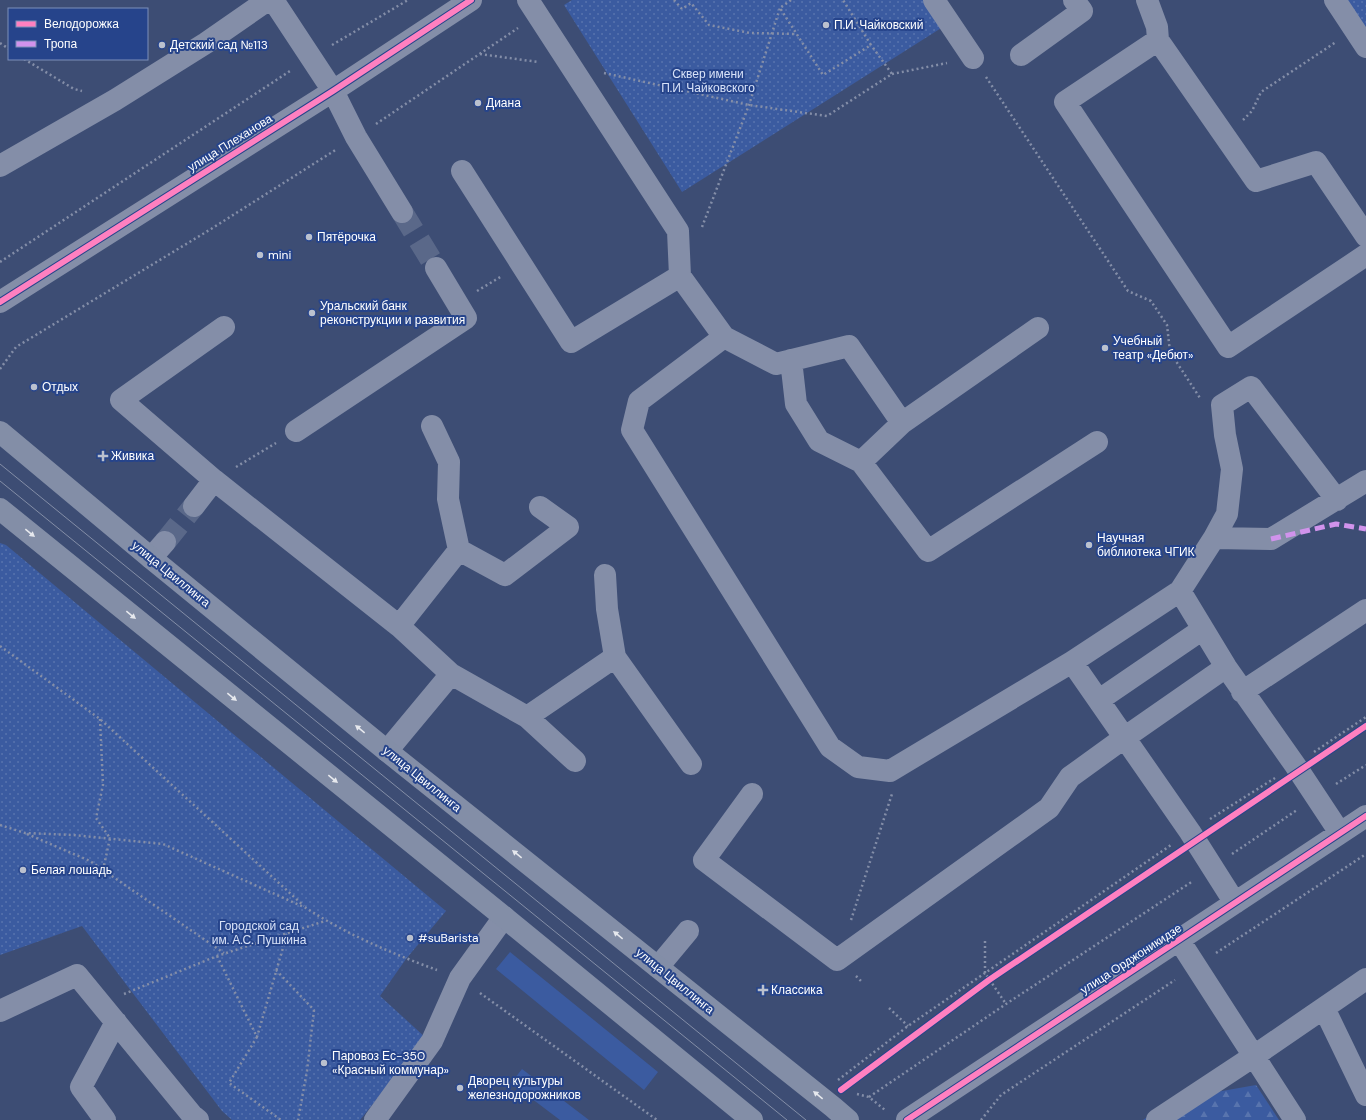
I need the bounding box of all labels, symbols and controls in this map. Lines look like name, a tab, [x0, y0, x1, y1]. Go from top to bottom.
legend	[8, 8, 148, 60]
text: Велодорожка	[44, 16, 119, 32]
place label: П.И. Чайковский	[834, 17, 924, 33]
marker: П.И. Чайковский	[821, 20, 831, 30]
text: Тропа	[44, 36, 78, 52]
place label: Детский сад №113	[170, 37, 268, 53]
marker: Детский сад №113	[157, 40, 167, 50]
park label: Сквер имени П.И. Чайковского	[661, 66, 755, 96]
place label: Диана	[486, 95, 521, 111]
marker: Диана	[473, 98, 483, 108]
street label: улица Плеханова	[185, 110, 276, 175]
place label: Пятёрочка	[317, 229, 376, 245]
marker: Пятёрочка	[304, 232, 314, 242]
place label: mini	[268, 247, 291, 263]
marker: mini	[255, 250, 265, 260]
place label: Уральский банк реконструкции и развития	[320, 298, 465, 328]
marker: Уральский банк реконструкции и развития	[307, 308, 317, 318]
place label: Учебный театр «Дебют»	[1113, 333, 1193, 363]
marker: Учебный театр «Дебют»	[1100, 343, 1110, 353]
place label: Отдых	[42, 379, 78, 395]
marker: Отдых	[29, 382, 39, 392]
place label: Живика	[111, 448, 154, 464]
marker: Живика	[98, 451, 108, 461]
one-way arrow	[25, 529, 36, 538]
place label: Научная библиотека ЧГИК	[1097, 530, 1195, 560]
street label: улица Цвиллинга	[129, 537, 214, 611]
marker: Научная библиотека ЧГИК	[1084, 540, 1094, 550]
one-way arrow	[126, 611, 137, 620]
one-way arrow	[227, 693, 238, 701]
one-way arrow	[355, 725, 366, 733]
street label: улица Цвиллинга	[380, 742, 465, 816]
one-way arrow	[328, 774, 339, 783]
one-way arrow	[511, 850, 522, 858]
place label: Белая лошадь	[31, 862, 112, 878]
marker: Белая лошадь	[18, 865, 28, 875]
park label: Городской сад им. А.С. Пушкина	[212, 918, 307, 948]
street label: улица Орджоникидзе	[1077, 920, 1185, 998]
place label: #suBarista	[418, 930, 479, 946]
one-way arrow	[613, 931, 624, 939]
marker: #suBarista	[405, 933, 415, 943]
street label: улица Цвиллинга	[633, 944, 718, 1018]
place label: Классика	[771, 982, 823, 998]
marker: Классика	[758, 985, 768, 995]
place label: Паровоз Ес-350 «Красный коммунар»	[332, 1048, 449, 1078]
marker: Паровоз Ес-350 «Красный коммунар»	[319, 1058, 329, 1068]
place label: Дворец культуры железнодорожников	[468, 1073, 581, 1103]
marker: Дворец культуры железнодорожников	[455, 1083, 465, 1093]
one-way arrow	[813, 1090, 824, 1099]

